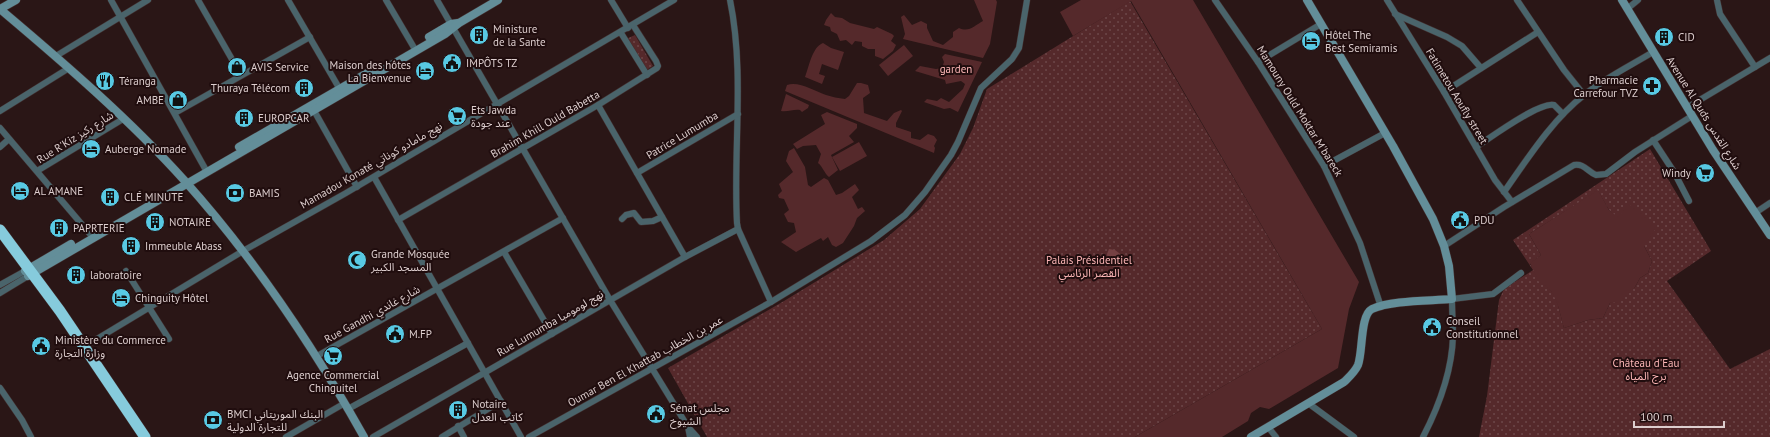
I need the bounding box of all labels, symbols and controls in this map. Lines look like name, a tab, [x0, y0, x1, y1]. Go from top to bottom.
place label: Ministure de la Sante	[493, 22, 546, 49]
building icon: Ministure de la Sante	[468, 24, 490, 46]
building icon: CID	[1653, 26, 1675, 48]
place label: Hôtel The Best Semiramis	[1325, 28, 1398, 55]
hotel icon: Hôtel The Best Semiramis	[1300, 30, 1322, 52]
place label: CID	[1678, 30, 1695, 44]
street label: Mamouny Ould Moktar M'bareck	[1254, 43, 1347, 180]
street label: Fatimetou Aoufly street	[1423, 45, 1491, 147]
public building icon: IMPÔTS TZ	[441, 52, 463, 74]
street label: Avenue Al Quds شارع القدس	[1663, 54, 1745, 173]
shop icon: AVIS Service	[226, 56, 248, 78]
place label: IMPÔTS TZ	[466, 56, 517, 70]
place label: Maison des hôtes La Bienvenue	[330, 58, 411, 85]
place label: AVIS Service	[251, 60, 309, 74]
hotel icon: Maison des hôtes La Bienvenue	[414, 60, 436, 82]
park label: garden	[940, 62, 972, 76]
restaurant icon: Téranga	[94, 70, 116, 92]
place label: Pharmacie Carrefour TVZ	[1573, 73, 1638, 100]
place label: Téranga	[119, 74, 156, 88]
pharmacy icon: Pharmacie Carrefour TVZ	[1641, 75, 1663, 97]
building icon: Thuraya Télécom	[293, 77, 315, 99]
place label: Thuraya Télécom	[211, 81, 290, 95]
street label: Brahim Khill Ould Babetta	[488, 87, 602, 161]
shop icon: AMBE	[167, 89, 189, 111]
place label: AMBE	[137, 93, 164, 107]
place label: Ets Jawda عند جودة	[471, 103, 516, 130]
supermarket icon: Ets Jawda عند جودة	[446, 105, 468, 127]
building icon: EUROPCAR	[233, 107, 255, 129]
street label: Rue R'Kiz شارع ركيز	[34, 108, 117, 167]
street label: Patrice Lumumba	[643, 108, 721, 162]
place label: EUROPCAR	[258, 111, 310, 125]
street label: Mamadou Konaté نهج مامادو كوناتي	[297, 118, 446, 214]
hotel icon: Auberge Nomade	[80, 138, 102, 160]
place label: Auberge Nomade	[105, 142, 187, 156]
supermarket icon: Windy	[1694, 162, 1716, 184]
place label: Windy	[1662, 166, 1692, 180]
hotel icon: AL AMANE	[9, 180, 31, 202]
bank icon: BAMIS	[224, 182, 246, 204]
place label: AL AMANE	[34, 184, 83, 198]
building icon: CLÉ MINUTE	[99, 186, 121, 208]
place label: BAMIS	[249, 186, 280, 200]
place label: CLÉ MINUTE	[124, 190, 183, 204]
public building icon: PDU	[1449, 209, 1471, 231]
building icon: NOTAIRE	[144, 211, 166, 233]
place label: PDU	[1474, 213, 1495, 227]
place label: NOTAIRE	[169, 215, 211, 229]
building icon: PAPRTERIE	[48, 217, 70, 239]
place label: PAPRTERIE	[73, 221, 125, 235]
building icon: Immeuble Abass	[120, 235, 142, 257]
place label: Immeuble Abass	[145, 239, 222, 253]
place label: Grande Mosquée المسجد الكبير	[370, 247, 450, 274]
mosque icon: Grande Mosquée المسجد الكبير	[346, 249, 368, 271]
park label: Palais Présidentiel القصر الرئاسي	[1046, 253, 1133, 283]
building icon: laboratoire	[65, 264, 87, 286]
place label: laboratoire	[90, 268, 142, 282]
street label: Rue Gandhi شارع غاندي	[322, 282, 424, 348]
hotel icon: Chinguity Hôtel	[110, 287, 132, 309]
street label: Rue Lumumba نهج لومومبا	[494, 287, 606, 360]
place label: Chinguity Hôtel	[135, 291, 209, 305]
street label: Oumar Ben El Khattab عمر بن الخطاب	[565, 312, 725, 410]
place label: Conseil Constitutionnel	[1446, 314, 1519, 341]
public building icon: Conseil Constitutionnel	[1421, 316, 1443, 338]
public building icon: M.FP	[384, 323, 406, 345]
place label: M.FP	[409, 327, 432, 341]
place label: Ministère du Commerce وزارة التجارة	[55, 333, 166, 360]
public building icon: Ministère du Commerce وزارة التجارة	[30, 335, 52, 357]
supermarket icon: Agence Commercial Chinguitel	[322, 345, 344, 367]
park label: Château d'Eau برج المياه	[1613, 356, 1680, 384]
place label: Agence Commercial Chinguitel	[287, 368, 380, 395]
place label: Notaire كاتب العدل	[472, 397, 523, 424]
building icon: Notaire كاتب العدل	[447, 399, 469, 421]
place label: Sénat مجلس الشيوخ	[670, 401, 730, 429]
public building icon: Sénat مجلس الشيوخ	[645, 403, 667, 425]
scale bar	[1634, 403, 1724, 429]
place label: BMCI البنك الموريتاني للتجارة الدولية	[227, 407, 323, 434]
bank icon: BMCI البنك الموريتاني للتجارة الدولية	[202, 409, 224, 431]
text: 100 m	[1640, 409, 1673, 424]

